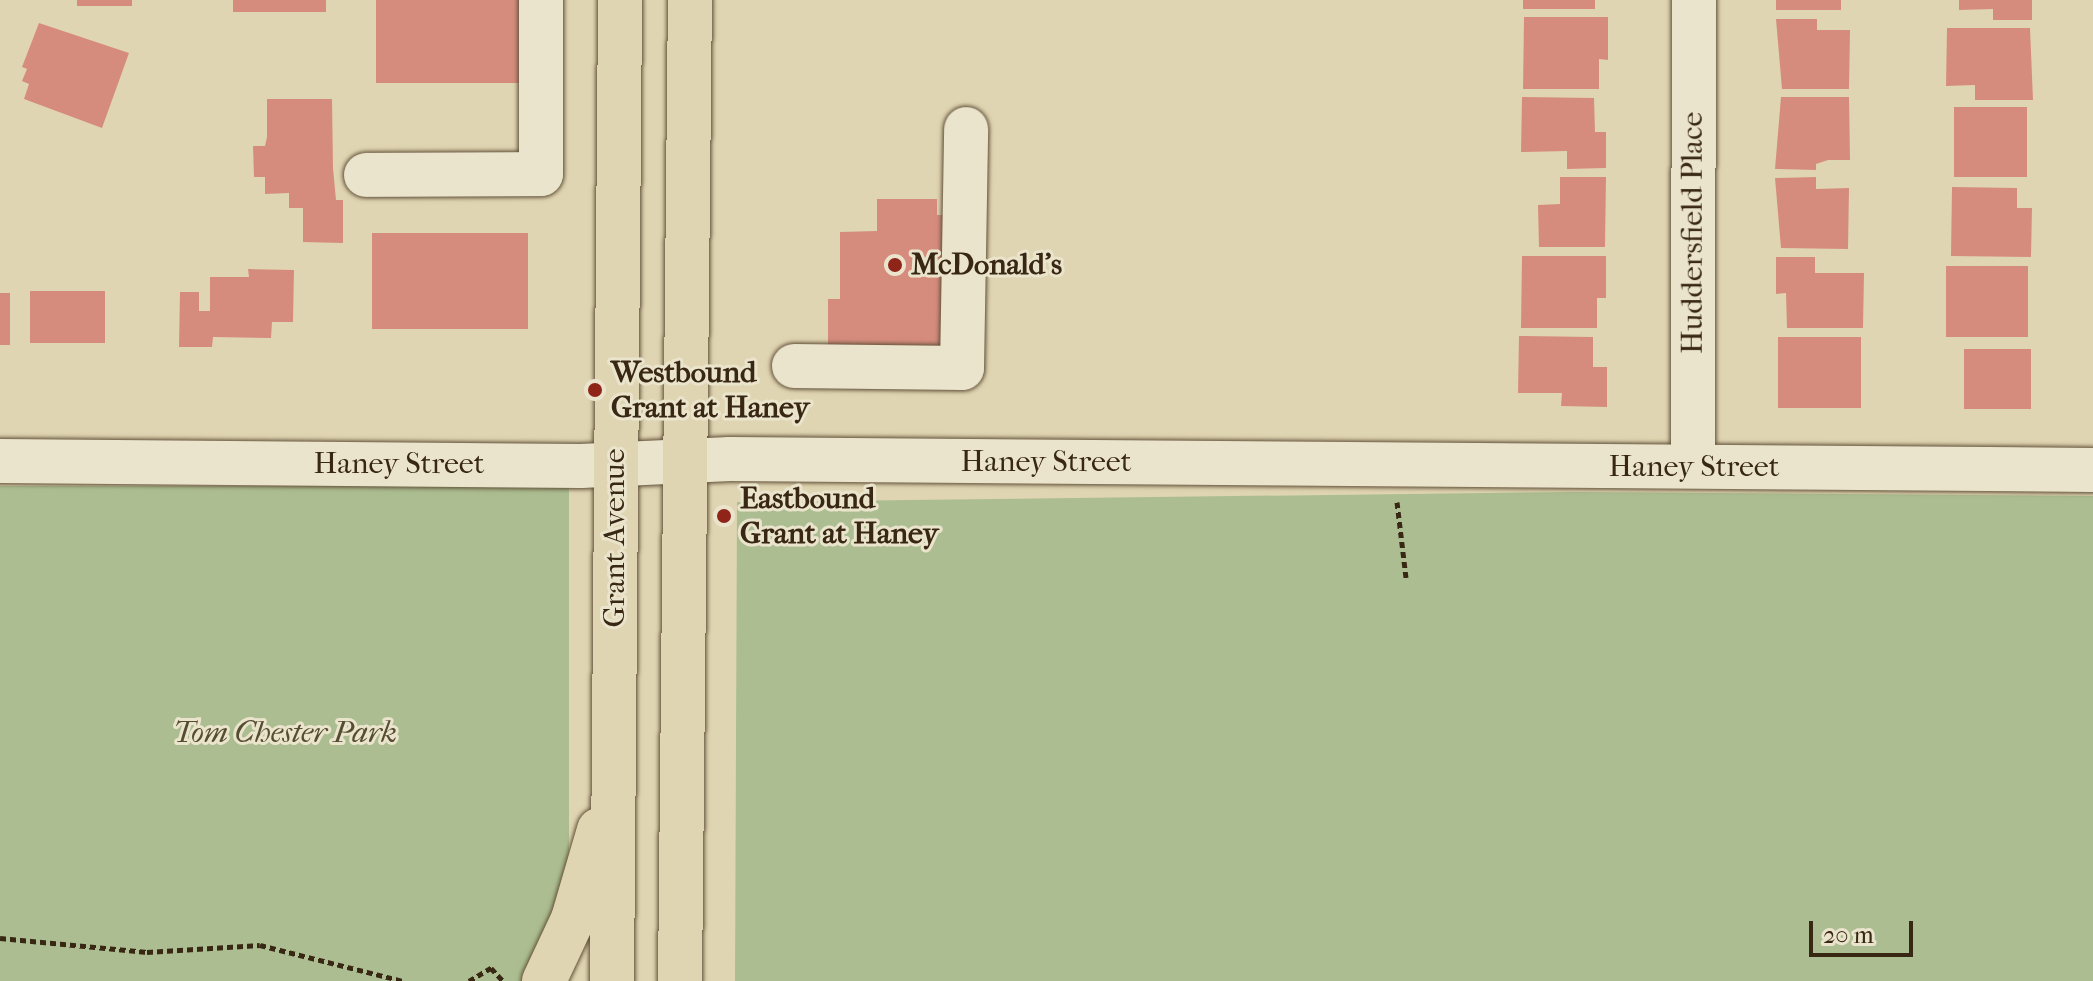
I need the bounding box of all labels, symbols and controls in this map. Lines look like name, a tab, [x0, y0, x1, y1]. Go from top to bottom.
street label: Huddersfield Place	[1675, 112, 1711, 354]
place label: McDonald's	[911, 247, 1062, 283]
marker: McDonald's	[886, 256, 904, 274]
place label: Westbound Grant at Haney	[611, 355, 809, 426]
marker: Westbound Grant at Haney	[586, 381, 604, 399]
street label: Haney Street	[961, 444, 1131, 480]
street label: Haney Street	[314, 446, 484, 482]
street label: Grant Avenue	[597, 448, 633, 628]
street label: Haney Street	[1609, 449, 1779, 485]
place label: Eastbound Grant at Haney	[740, 481, 938, 552]
marker: Eastbound Grant at Haney	[715, 507, 733, 525]
park label: Tom Chester Park	[173, 715, 397, 751]
scale bar	[1813, 905, 1917, 955]
text: 20 m	[1823, 921, 1874, 949]

